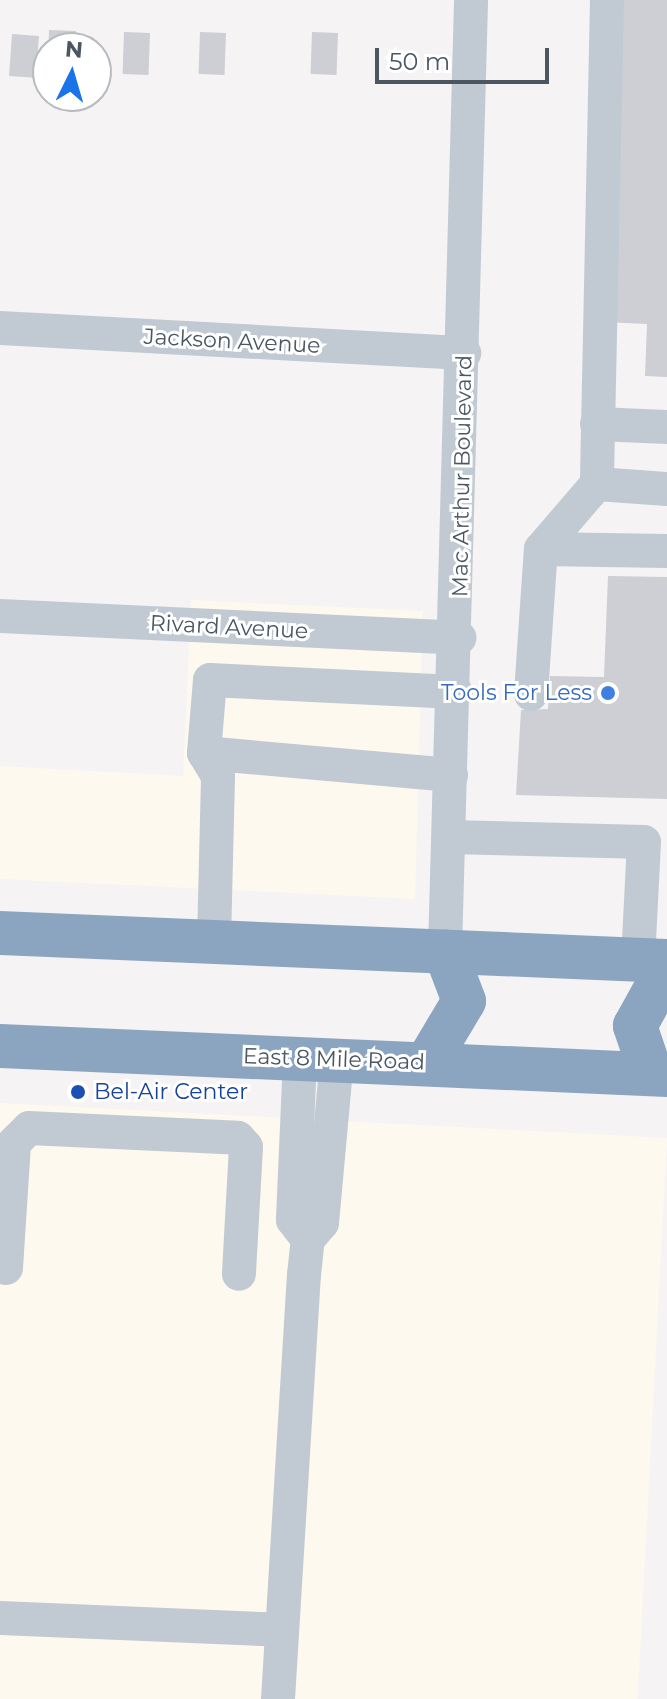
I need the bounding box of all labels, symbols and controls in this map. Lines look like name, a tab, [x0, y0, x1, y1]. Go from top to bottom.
north arrow	[32, 32, 112, 112]
scale bar	[379, 32, 553, 82]
text: N	[64, 35, 84, 64]
text: 50 m	[389, 47, 450, 76]
street label: Jackson Avenue	[143, 323, 321, 359]
street label: Mac Arthur Boulevard	[447, 355, 477, 597]
street label: Rivard Avenue	[149, 610, 309, 644]
place label: Tools For Less	[441, 680, 592, 706]
marker: Tools For Less	[599, 684, 617, 702]
street label: East 8 Mile Road	[243, 1043, 425, 1075]
place label: Bel-Air Center	[94, 1079, 248, 1105]
marker: Bel-Air Center	[69, 1083, 87, 1101]

